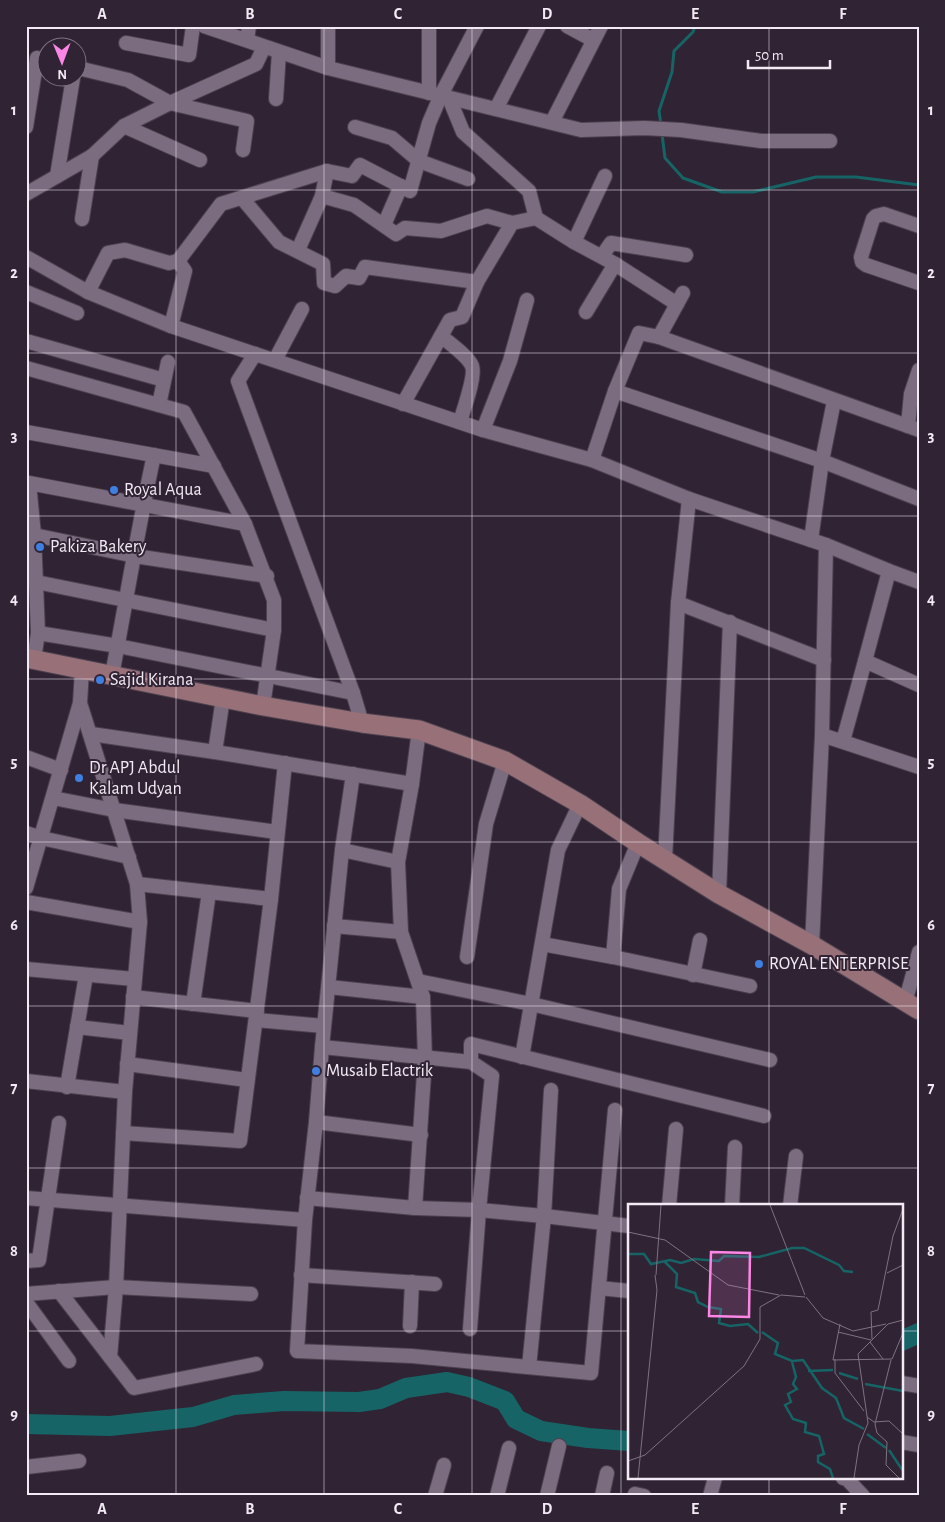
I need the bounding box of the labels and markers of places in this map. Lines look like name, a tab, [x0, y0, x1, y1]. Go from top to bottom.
place label: Royal Aqua	[124, 481, 202, 499]
marker: Royal Aqua	[108, 484, 120, 496]
place label: Pakiza Bakery	[50, 538, 147, 556]
marker: Pakiza Bakery	[34, 541, 46, 553]
place label: Sajid Kirana	[110, 671, 193, 689]
marker: Sajid Kirana	[94, 674, 106, 686]
place label: Dr APJ Abdul Kalam Udyan	[89, 759, 182, 798]
marker: Dr APJ Abdul Kalam Udyan	[73, 772, 85, 784]
place label: ROYAL ENTERPRISE	[769, 955, 909, 973]
marker: ROYAL ENTERPRISE	[753, 958, 765, 970]
place label: Musaib Elactrik	[326, 1062, 434, 1080]
marker: Musaib Elactrik	[310, 1065, 322, 1077]

